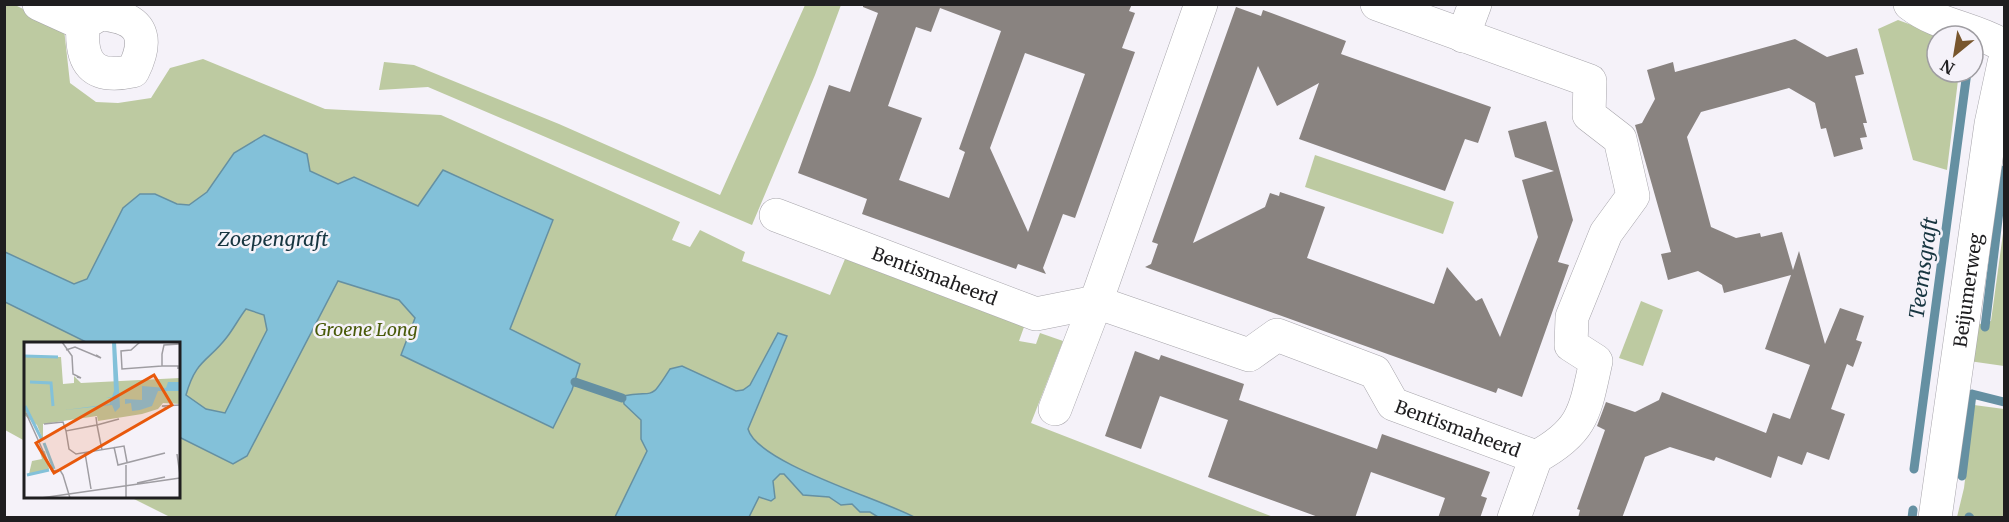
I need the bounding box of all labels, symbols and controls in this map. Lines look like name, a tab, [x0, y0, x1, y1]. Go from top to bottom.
north arrow	[1925, 24, 1985, 84]
text: N	[1937, 55, 1958, 79]
water label: Teemsgraft	[1904, 216, 1943, 320]
water label: Zoepengraft	[217, 226, 328, 251]
street label: Beijumerweg	[1948, 232, 1987, 349]
street label: Bentismaheerd	[869, 241, 1001, 310]
park label: Groene Long	[314, 318, 418, 341]
inset map	[24, 342, 180, 498]
street label: Bentismaheerd	[1392, 394, 1524, 462]

